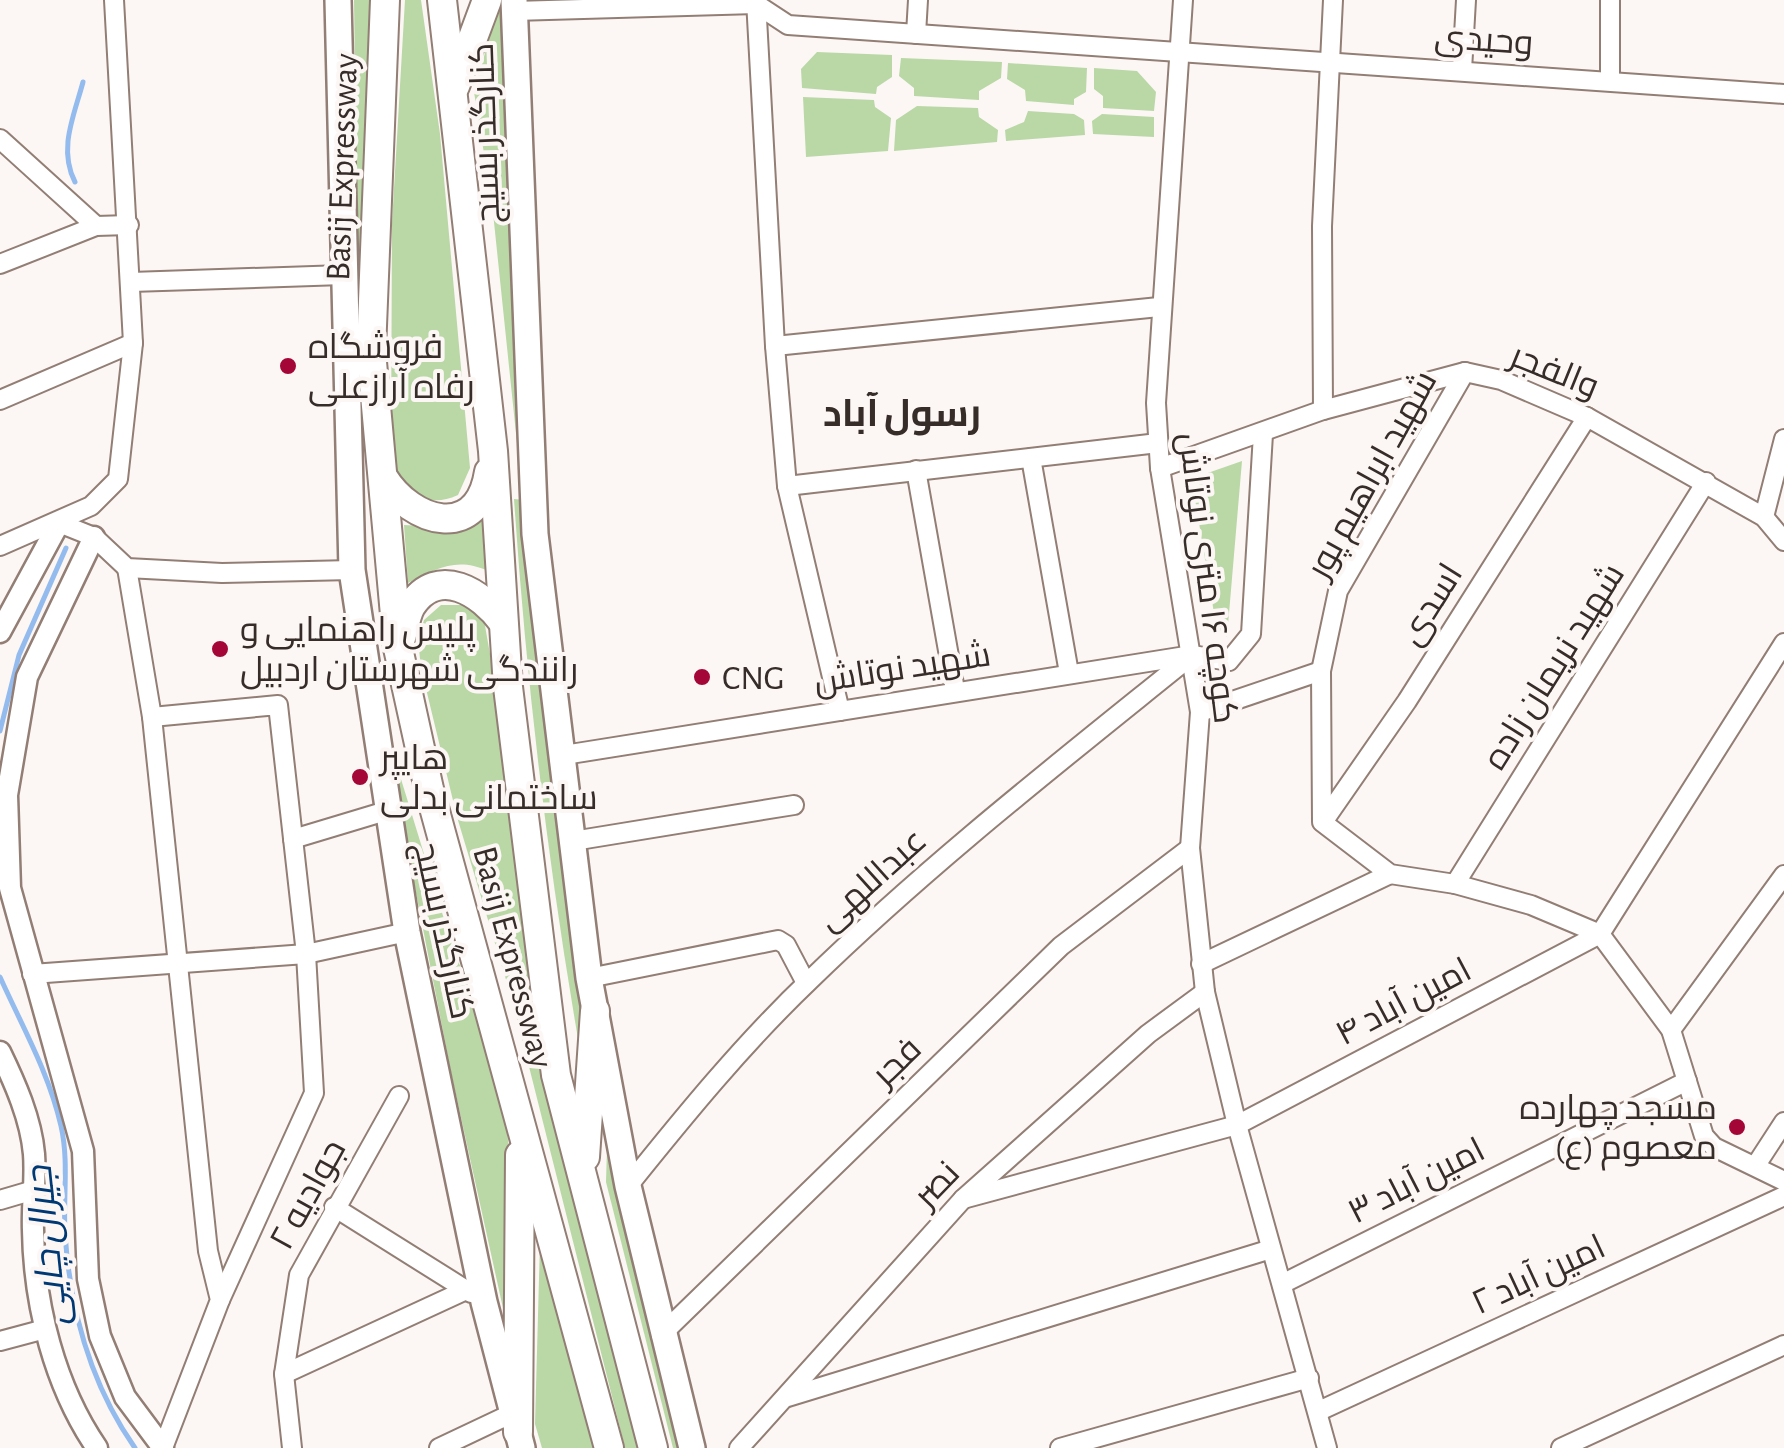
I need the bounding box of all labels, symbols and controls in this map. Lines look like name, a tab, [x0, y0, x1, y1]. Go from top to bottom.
street label: وحیدی	[1433, 20, 1534, 63]
street label: کنارگذر بسیج	[465, 42, 510, 224]
street label: Basij Expressway	[321, 52, 364, 282]
place label: فروشگاه رفاه آرازعلی	[308, 330, 475, 407]
street label: والفجر	[1503, 337, 1604, 406]
marker: فروشگاه رفاه آرازعلی	[277, 355, 299, 377]
street label: شهید ابراهیم پور	[1300, 365, 1448, 589]
district label: رسول آباد	[823, 392, 981, 436]
street label: کوچه ۱۶ متری نوتاش	[1168, 431, 1243, 726]
street label: اسدی	[1393, 558, 1471, 653]
street label: شهید نریمان زاده	[1477, 558, 1633, 777]
place label: پلیس راهنمایی و رانندگی شهرستان اردبیل	[240, 613, 578, 690]
street label: شهید نوتاش	[811, 637, 993, 702]
marker: پلیس راهنمایی و رانندگی شهرستان اردبیل	[209, 638, 231, 660]
place label: CNG	[722, 661, 785, 696]
marker: CNG	[691, 666, 713, 688]
place label: هایپر ساختمانی بدلی	[378, 741, 598, 818]
marker: هایپر ساختمانی بدلی	[349, 766, 371, 788]
street label: عبداللهی	[811, 822, 935, 939]
street label: کنارگذر بسیج	[404, 838, 479, 1023]
street label: Basij Expressway	[466, 843, 559, 1072]
street label: ۴ امین آباد	[1329, 950, 1478, 1054]
street label: فجر	[864, 1031, 929, 1095]
place label: مسجد چهارده معصوم (ع)	[1519, 1091, 1717, 1171]
marker: مسجد چهارده معصوم (ع)	[1726, 1116, 1748, 1138]
street label: ۳ امین آباد	[1342, 1130, 1491, 1232]
street label: جوادیه ۲	[264, 1134, 354, 1256]
street label: نصر	[906, 1155, 967, 1217]
water label: جیرال چایی	[20, 1162, 79, 1328]
street label: ۲ امین آباد	[1465, 1227, 1612, 1323]

